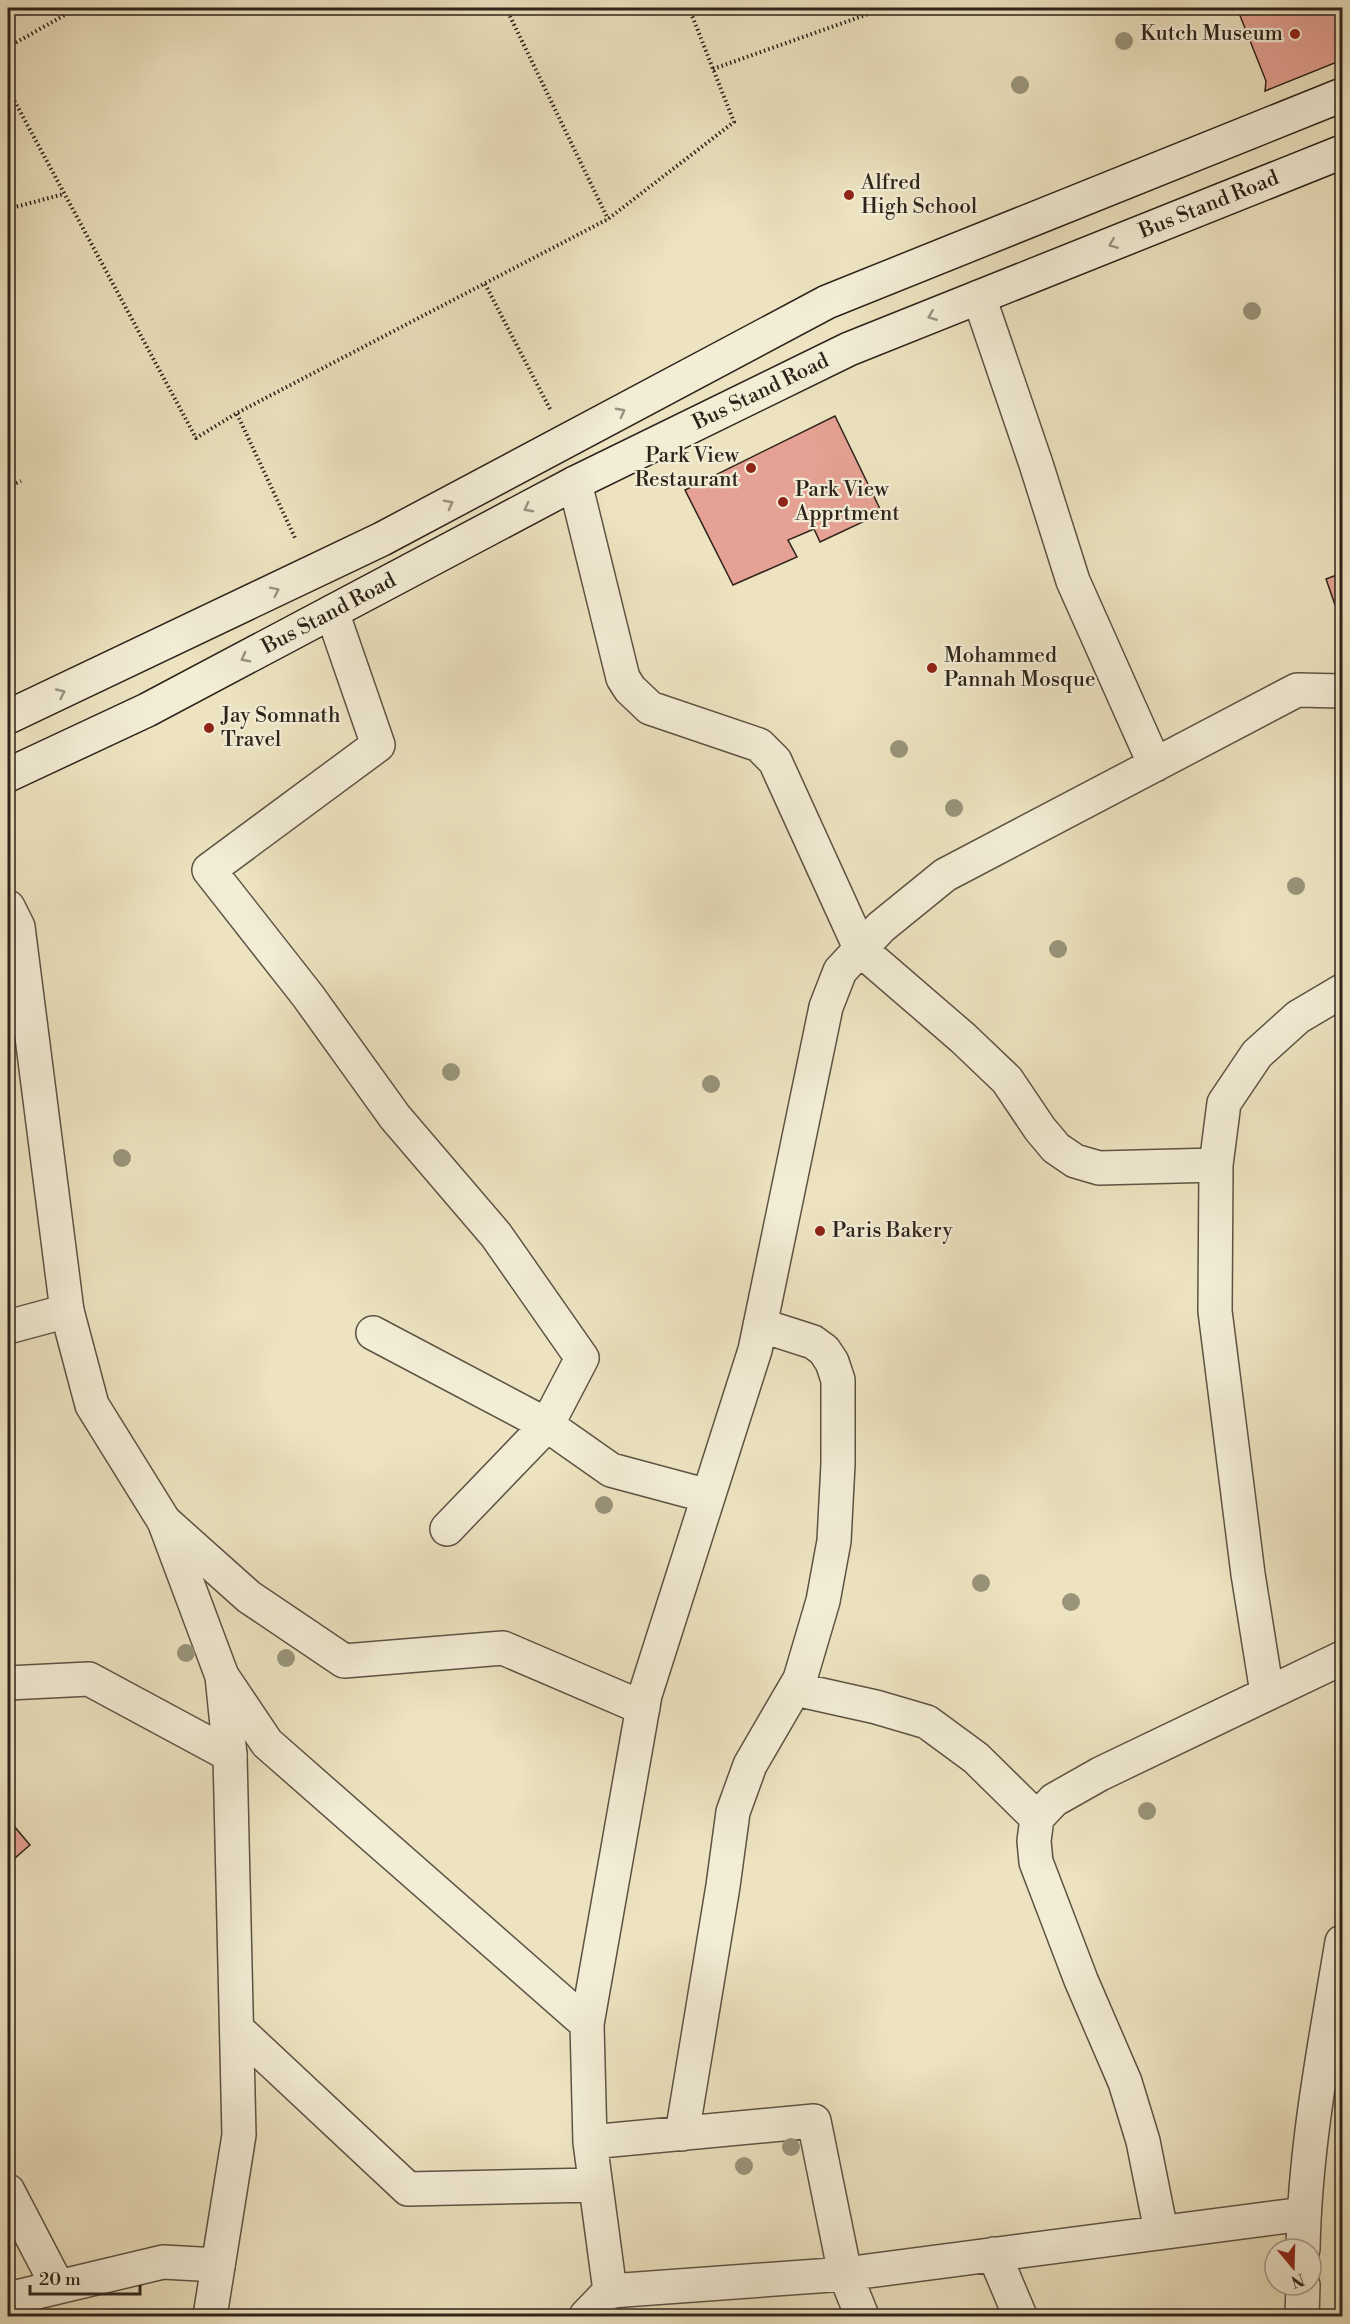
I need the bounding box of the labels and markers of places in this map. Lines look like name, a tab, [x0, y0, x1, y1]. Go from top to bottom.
place label: Kutch Museum	[1140, 21, 1283, 47]
marker: Kutch Museum	[1288, 27, 1302, 41]
place label: Alfred High School	[860, 170, 977, 220]
marker: Alfred High School	[842, 188, 856, 202]
place label: Park View Restaurant	[635, 443, 740, 493]
marker: Park View Restaurant	[744, 461, 758, 475]
place label: Park View Apprtment	[794, 477, 900, 527]
marker: Park View Apprtment	[776, 495, 790, 509]
place label: Mohammed Pannah Mosque	[944, 643, 1096, 693]
marker: Mohammed Pannah Mosque	[925, 661, 939, 675]
place label: Jay Somnath Travel	[220, 703, 341, 753]
marker: Jay Somnath Travel	[202, 721, 216, 735]
place label: Paris Bakery	[832, 1218, 953, 1244]
marker: Paris Bakery	[813, 1224, 827, 1238]

